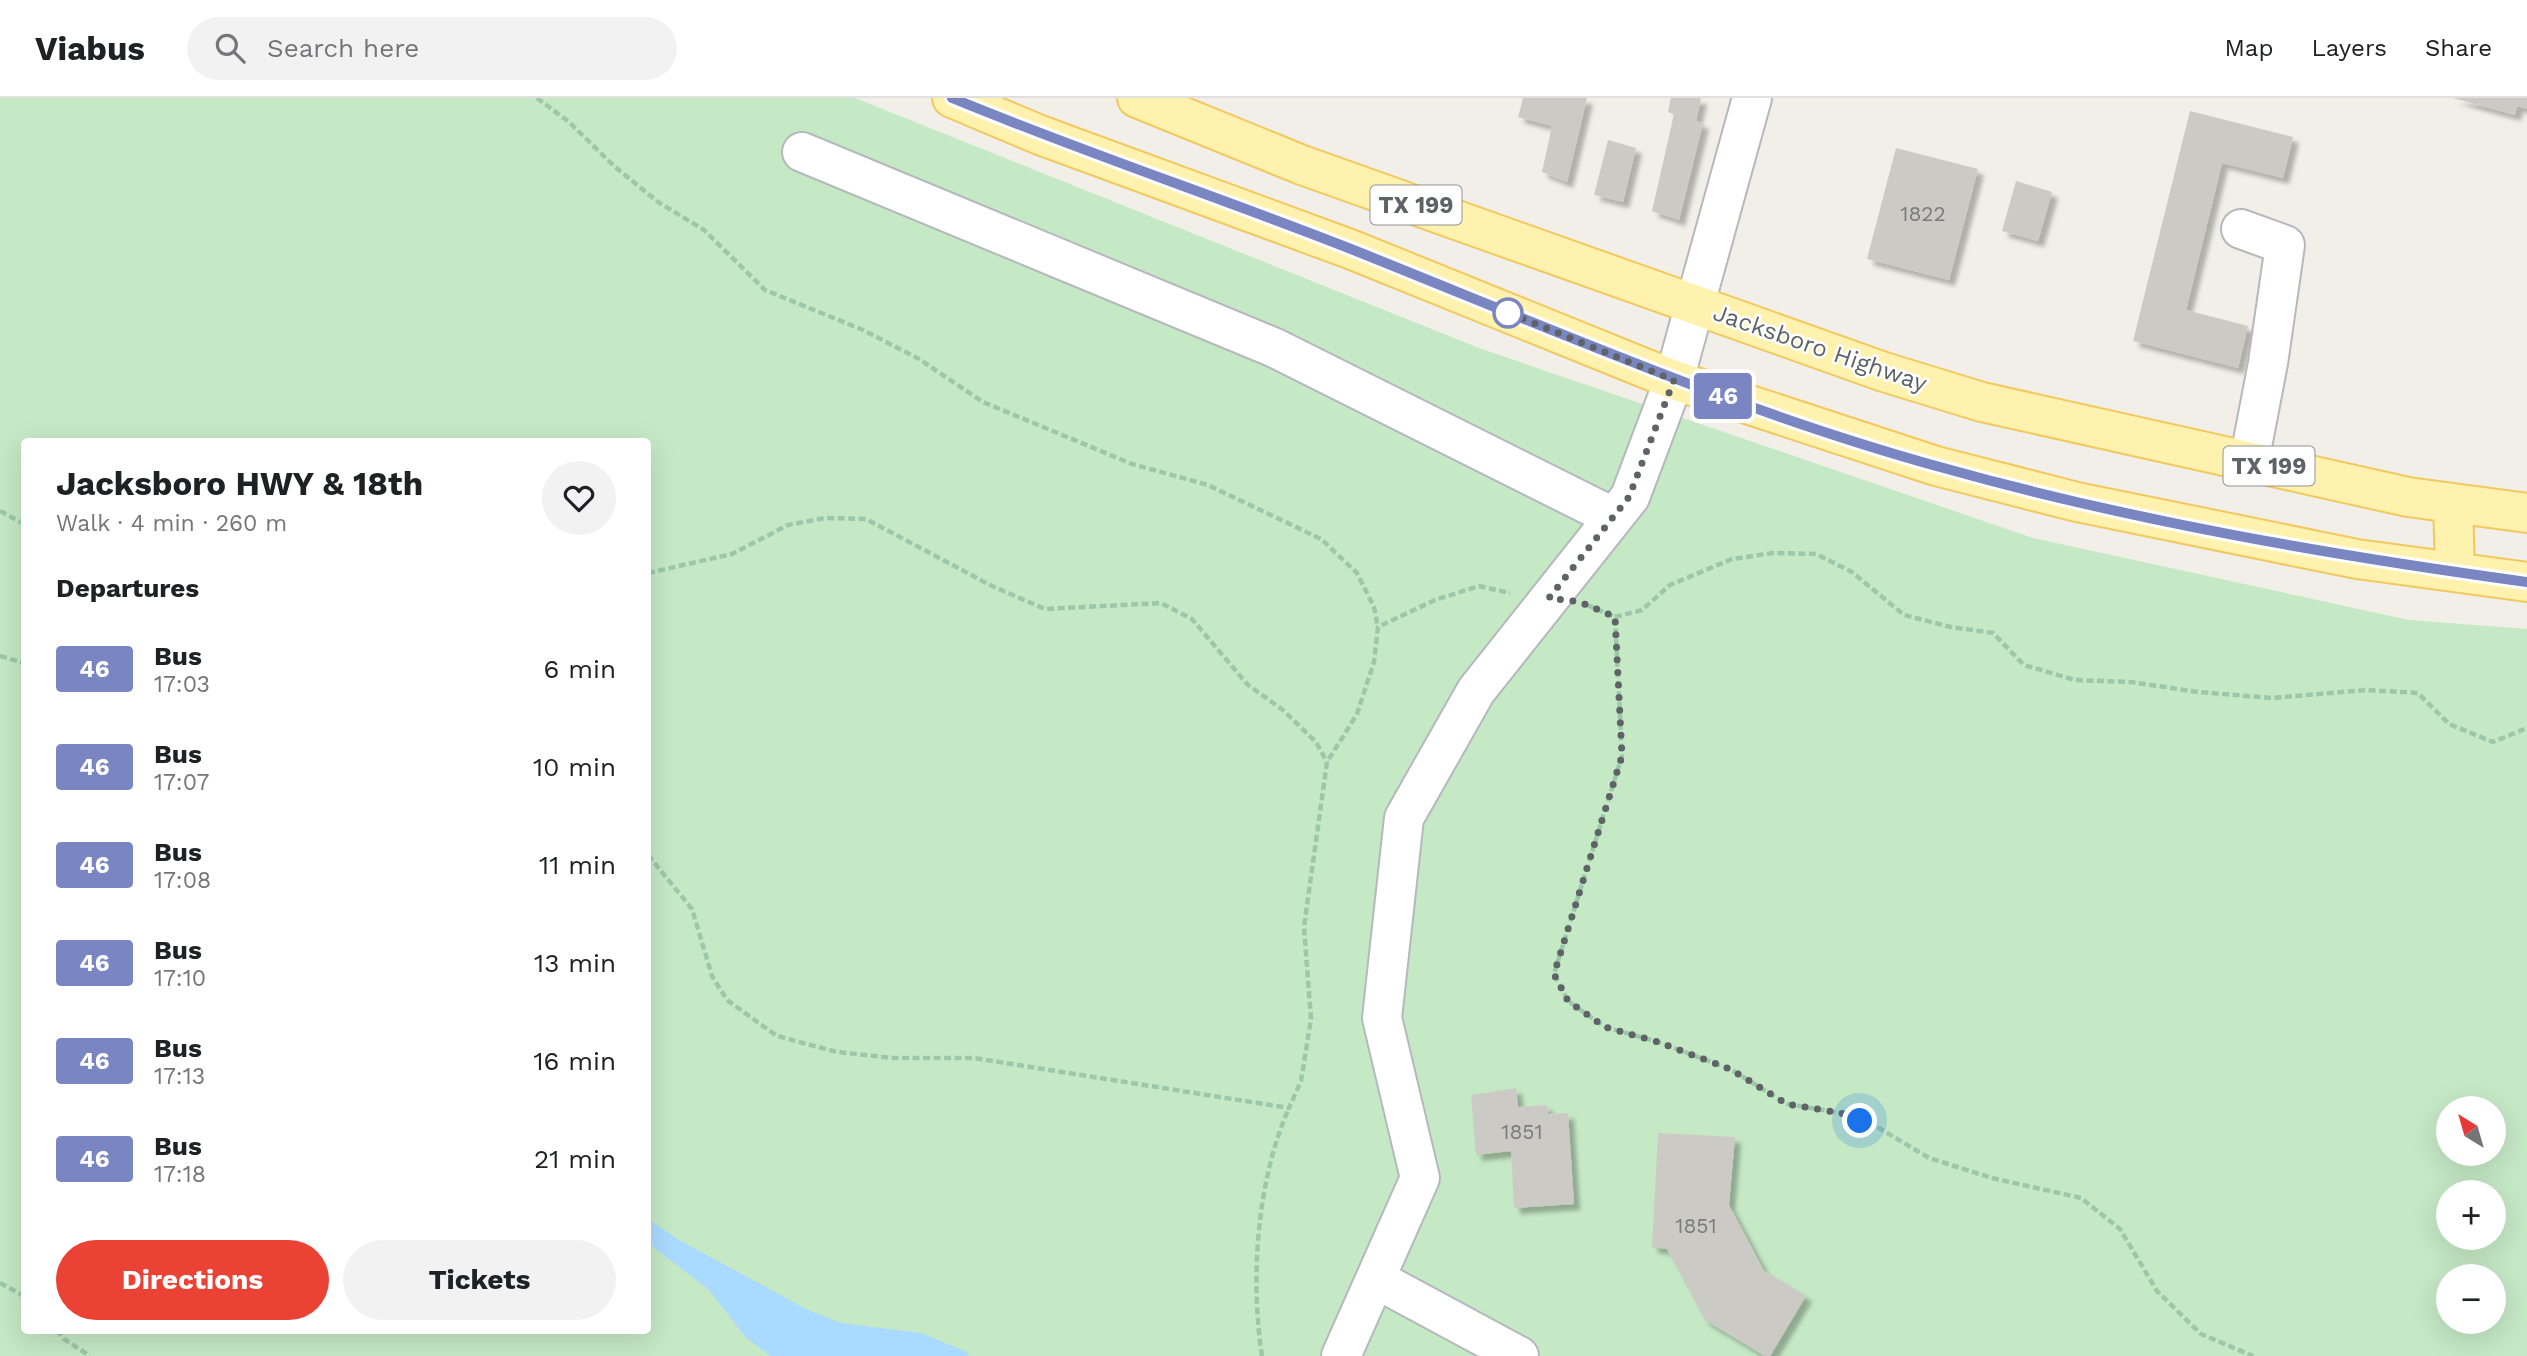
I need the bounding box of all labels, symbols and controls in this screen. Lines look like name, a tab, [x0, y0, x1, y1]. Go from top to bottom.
search box	[187, 17, 677, 80]
text: Viabus	[35, 29, 145, 68]
icon: search	[211, 29, 249, 67]
text: Search here	[267, 33, 419, 63]
text: Map	[2225, 34, 2273, 62]
text: Layers	[2311, 34, 2387, 62]
text: Share	[2425, 34, 2492, 62]
road number: TX 199	[1370, 186, 1462, 225]
house number: 1822	[1900, 201, 1946, 226]
unlabelled marker	[1493, 298, 1523, 328]
street label: Jacksboro Highway	[1709, 298, 1931, 398]
line badge: 46	[1692, 373, 1754, 419]
text: 46	[1708, 382, 1738, 410]
road number: TX 199	[2224, 446, 2314, 486]
button: heart	[542, 461, 616, 535]
text: Jacksboro HWY & 18th	[56, 464, 423, 503]
text: Walk · 4 min · 260 m	[56, 510, 287, 537]
text: Departures	[56, 573, 199, 603]
text: Bus	[154, 641, 202, 671]
text: 6 min	[544, 654, 616, 684]
text: 46	[79, 655, 110, 683]
text: 17:03	[154, 671, 210, 698]
text: Bus	[154, 739, 202, 769]
text: 10 min	[533, 752, 616, 782]
text: 46	[79, 753, 110, 781]
text: 17:07	[154, 769, 209, 796]
text: Bus	[154, 837, 202, 867]
text: 11 min	[539, 850, 616, 880]
text: 46	[79, 851, 110, 879]
text: 17:08	[154, 867, 211, 894]
text: Bus	[154, 935, 202, 965]
text: 13 min	[534, 948, 616, 978]
text: 46	[79, 949, 110, 977]
text: 17:10	[154, 965, 206, 992]
text: Bus	[154, 1033, 202, 1063]
text: 16 min	[533, 1046, 616, 1076]
text: 46	[79, 1047, 110, 1075]
text: 17:13	[154, 1063, 205, 1090]
north arrow	[2436, 1096, 2506, 1166]
map controls	[2436, 1096, 2506, 1334]
your location	[1842, 1103, 1877, 1138]
house number: 1851	[1501, 1119, 1543, 1144]
text: Bus	[154, 1131, 202, 1161]
text: 21 min	[534, 1144, 616, 1174]
text: 46	[79, 1145, 110, 1173]
text: 17:18	[154, 1161, 206, 1188]
button: +	[2436, 1180, 2506, 1250]
house number: 1851	[1675, 1213, 1717, 1238]
button: Directions	[56, 1240, 329, 1320]
button: Tickets	[343, 1240, 616, 1320]
button: −	[2436, 1264, 2506, 1334]

